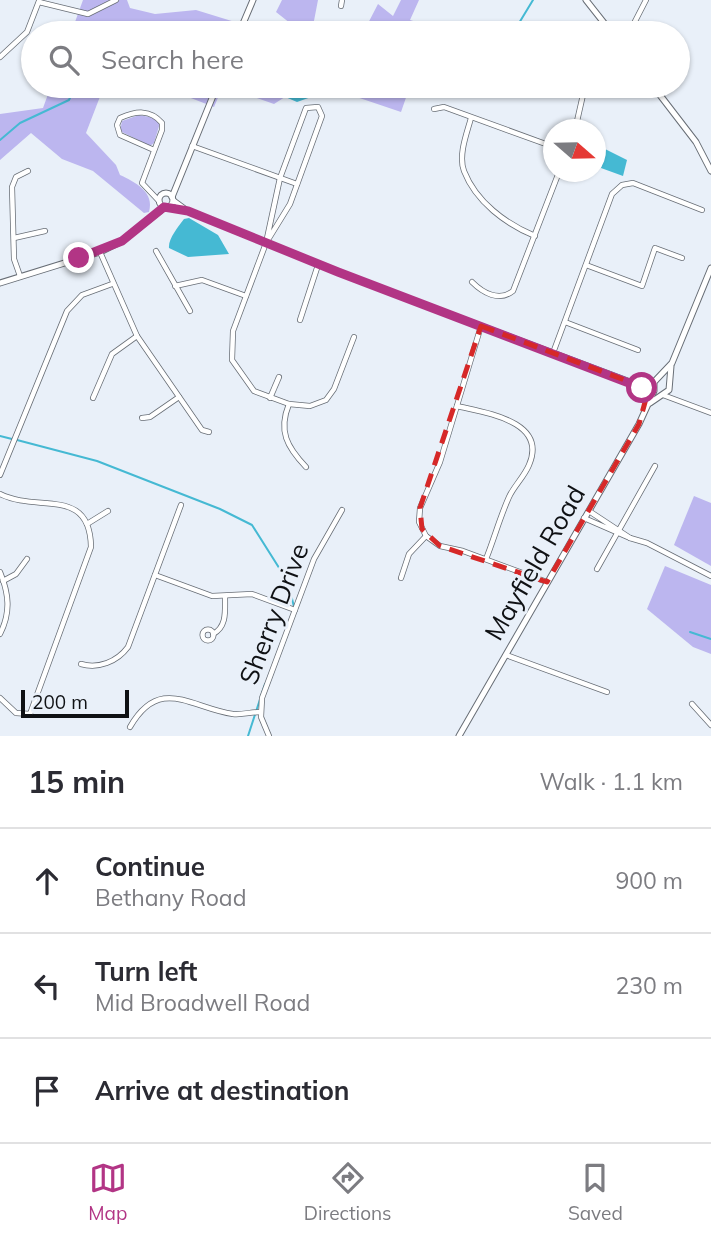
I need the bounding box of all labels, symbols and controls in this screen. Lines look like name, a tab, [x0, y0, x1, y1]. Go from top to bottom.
search box	[21, 21, 690, 98]
icon: search	[45, 41, 83, 79]
text: Search here	[101, 43, 244, 76]
north arrow	[543, 119, 606, 182]
route end	[63, 242, 94, 273]
route start	[626, 372, 657, 403]
street label: Mayfield Road	[477, 480, 592, 646]
street label: Sherry Drive	[231, 539, 316, 689]
scale bar	[21, 687, 130, 719]
text: 200 m	[32, 690, 88, 714]
text: 15 min	[28, 763, 125, 801]
text: Walk · 1.1 km	[539, 767, 683, 796]
text: Continue	[95, 850, 205, 883]
icon: ahead	[28, 862, 66, 900]
text: 900 m	[615, 866, 683, 895]
text: Bethany Road	[95, 883, 246, 912]
text: Turn left	[95, 955, 197, 988]
icon: left	[28, 967, 66, 1005]
text: 230 m	[615, 971, 683, 1000]
text: Mid Broadwell Road	[95, 988, 310, 1017]
icon: arrive	[28, 1072, 66, 1110]
text: Arrive at destination	[95, 1074, 350, 1107]
tab: Map	[88, 1159, 127, 1225]
tab: Directions	[304, 1159, 392, 1225]
tab: Saved	[568, 1159, 623, 1225]

